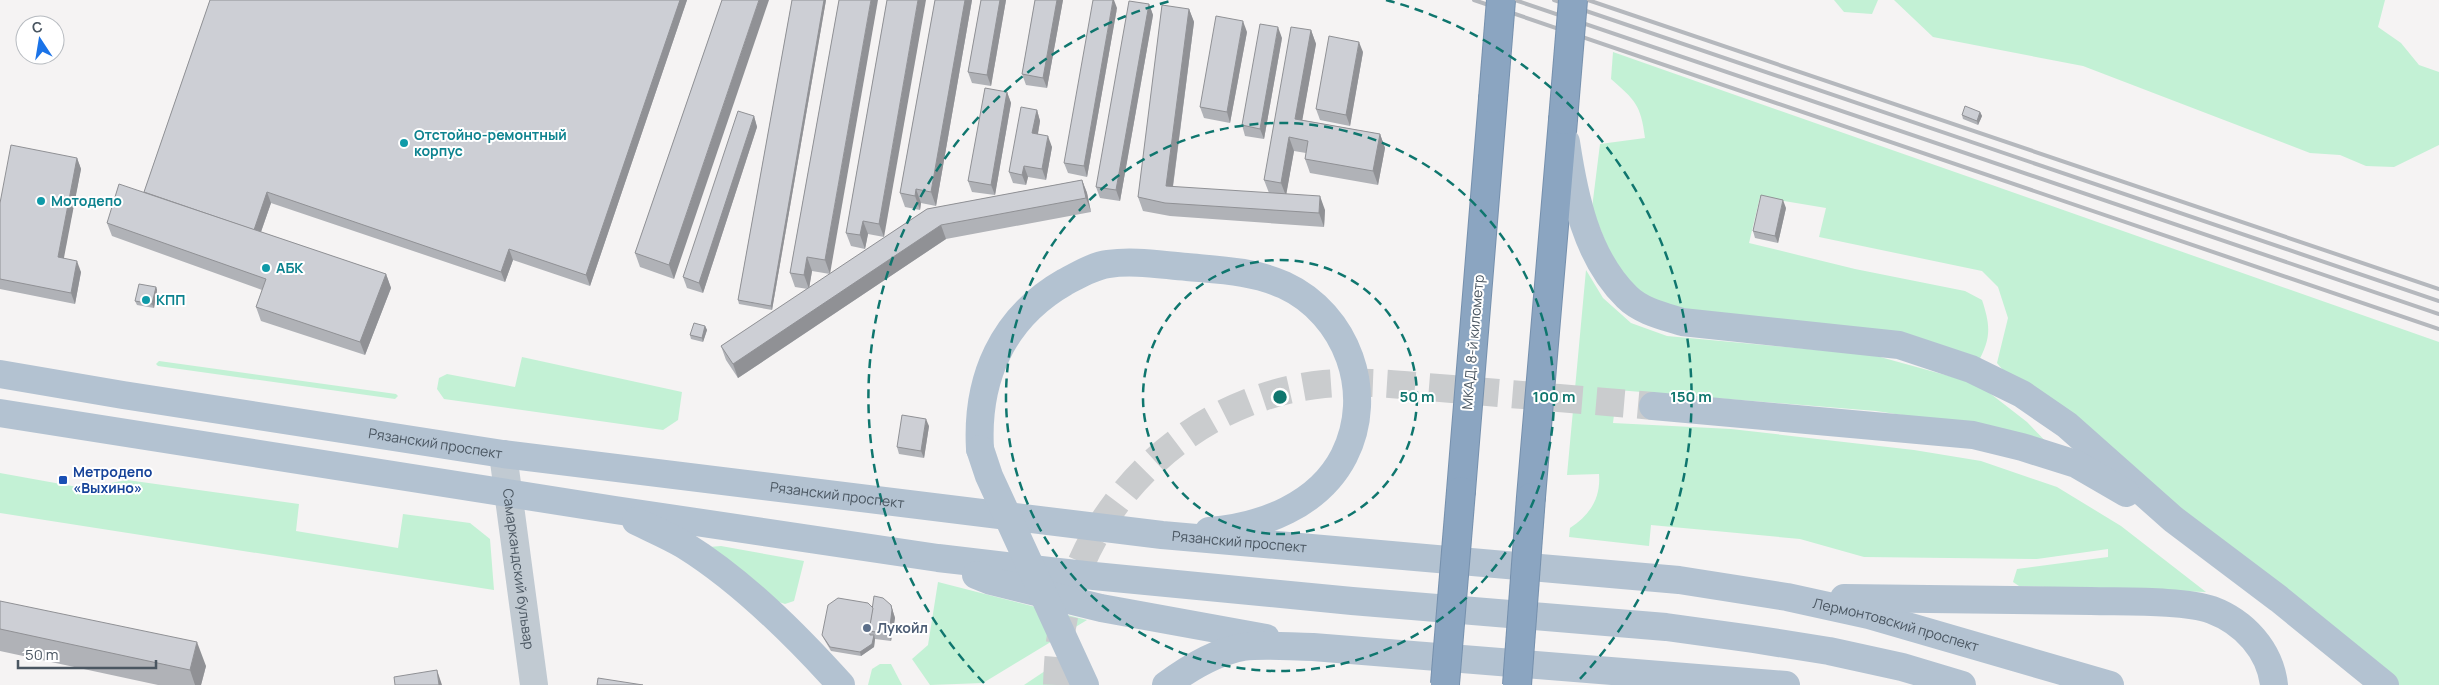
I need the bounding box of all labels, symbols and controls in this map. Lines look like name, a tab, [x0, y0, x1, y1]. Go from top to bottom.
north arrow	[15, 15, 65, 65]
text: С	[30, 16, 44, 37]
place label: Отстойно-ремонтный корпус	[414, 125, 567, 160]
marker: Отстойно-ремонтный корпус	[398, 137, 410, 149]
place label: Мотодепо	[51, 191, 122, 210]
marker: Мотодепо	[35, 195, 47, 207]
place label: АБК	[276, 258, 304, 277]
marker: АБК	[260, 262, 272, 274]
street label: МКАД, 8-й километр	[1457, 274, 1488, 410]
place label: КПП	[156, 290, 185, 309]
marker: КПП	[140, 294, 152, 306]
text: 50 m	[1399, 386, 1435, 407]
text: 100 m	[1533, 386, 1575, 407]
text: 150 m	[1670, 386, 1712, 407]
centre of rings	[1271, 388, 1289, 406]
street label: Рязанский проспект	[367, 423, 504, 463]
place label: Метродепо «Выхино»	[73, 462, 153, 497]
marker: Метродепо «Выхино»	[57, 474, 69, 486]
street label: Рязанский проспект	[769, 477, 906, 512]
street label: Самаркандский бульвар	[499, 487, 539, 651]
street label: Рязанский проспект	[1171, 526, 1308, 557]
street label: Лермонтовский проспект	[1811, 593, 1981, 655]
place label: Лукойл	[877, 618, 928, 637]
marker: Лукойл	[861, 622, 873, 634]
scale bar	[18, 638, 155, 670]
text: 50 m	[25, 644, 59, 665]

